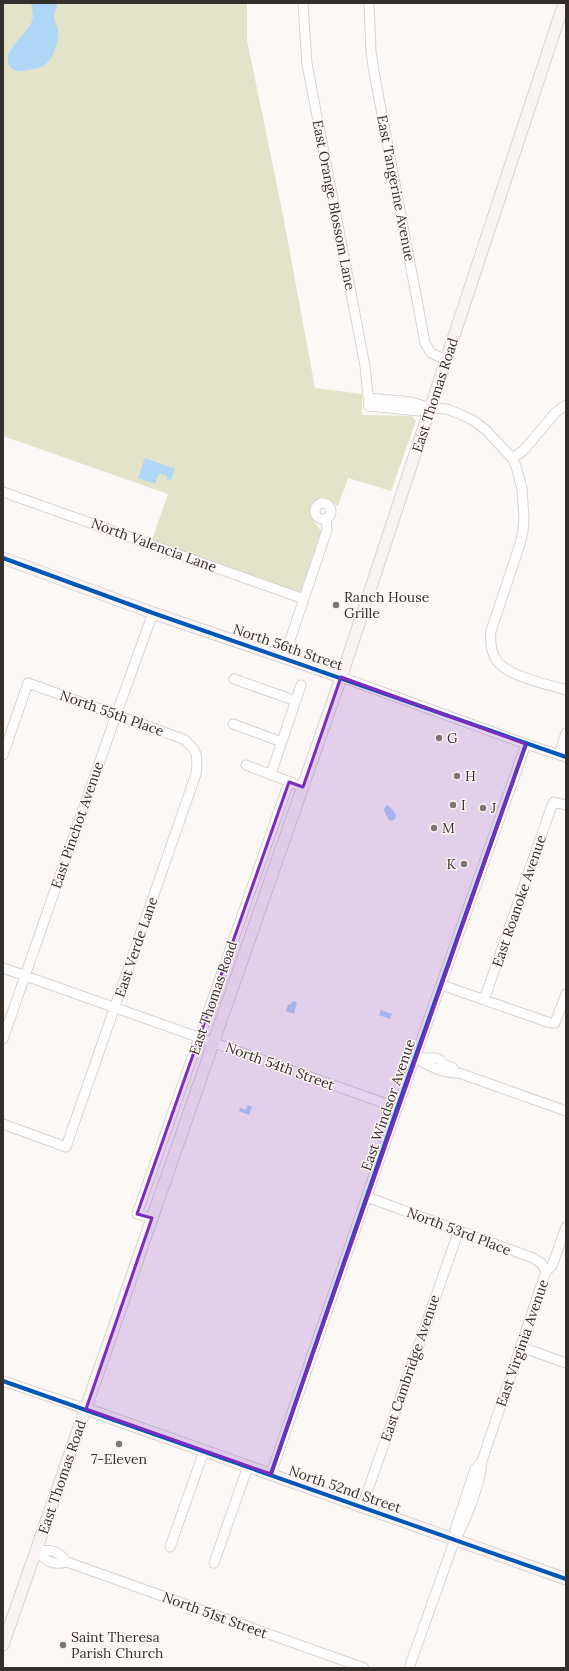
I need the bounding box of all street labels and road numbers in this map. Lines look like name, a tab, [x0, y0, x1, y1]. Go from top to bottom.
street label: East Tangerine Avenue	[373, 113, 419, 263]
street label: East Orange Blossom Lane	[309, 118, 359, 292]
street label: East Thomas Road	[408, 335, 462, 455]
street label: North Valencia Lane	[89, 514, 220, 576]
street label: North 56th Street	[231, 620, 346, 674]
street label: North 55th Place	[57, 686, 167, 740]
street label: East Pinchot Avenue	[47, 759, 107, 891]
street label: East Roanoke Avenue	[488, 832, 550, 969]
street label: East Verde Lane	[110, 894, 162, 1000]
street label: East Thomas Road	[185, 939, 241, 1057]
street label: East Windsor Avenue	[357, 1036, 419, 1173]
street label: North 54th Street	[223, 1038, 338, 1094]
street label: North 53rd Place	[404, 1203, 514, 1259]
street label: East Virginia Avenue	[492, 1277, 552, 1409]
street label: East Cambridge Avenue	[376, 1292, 444, 1444]
street label: East Thomas Road	[34, 1418, 90, 1536]
street label: North 52nd Street	[286, 1461, 404, 1517]
street label: North 51st Street	[160, 1588, 270, 1643]

